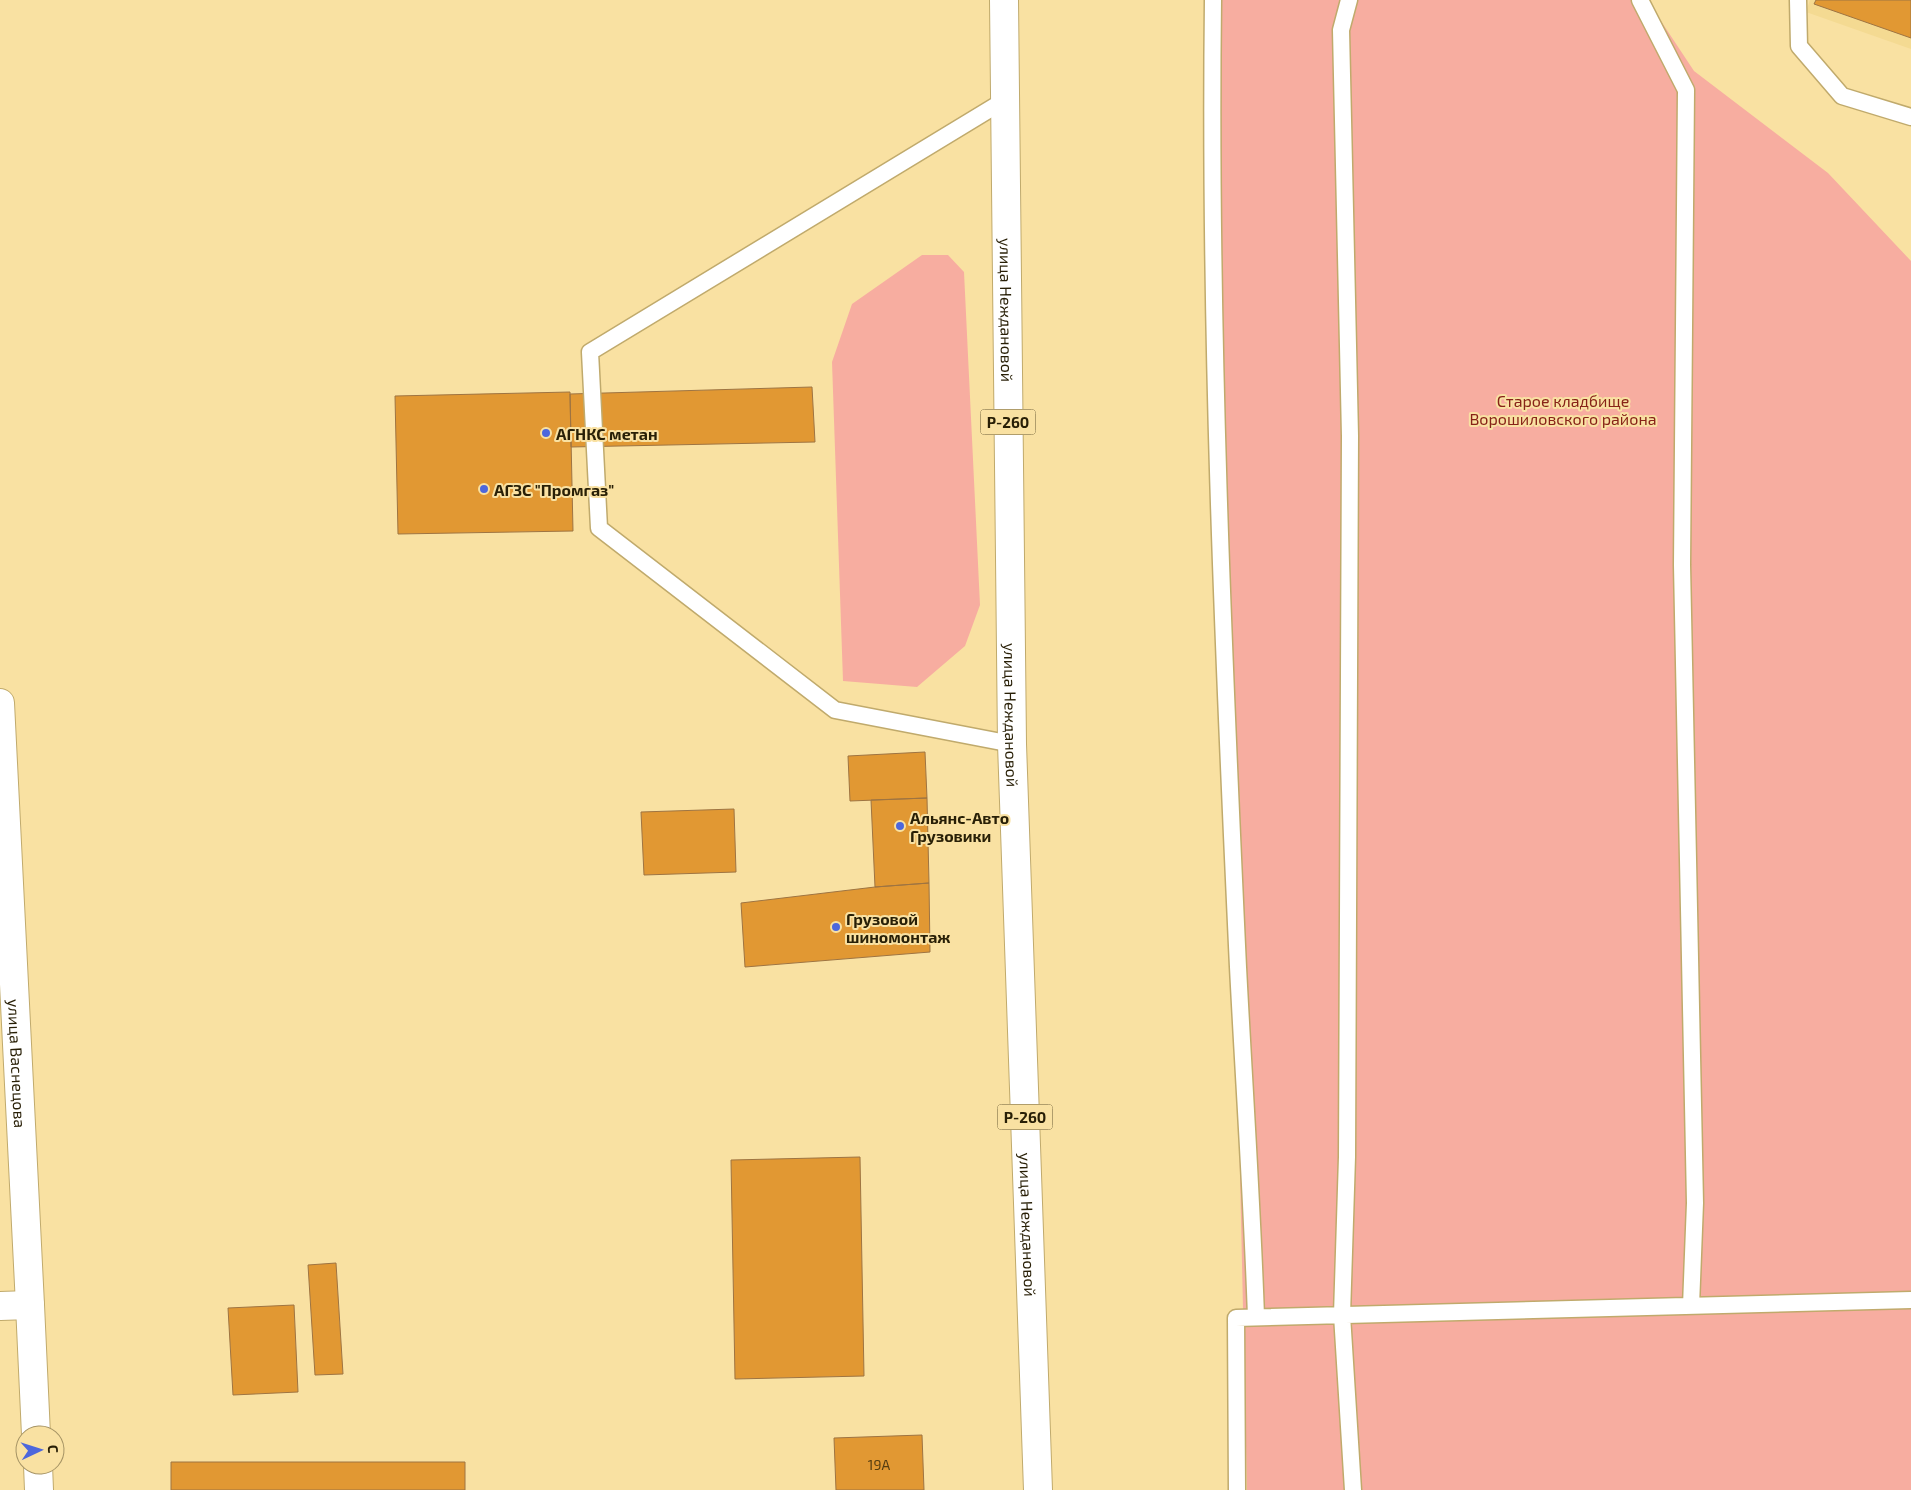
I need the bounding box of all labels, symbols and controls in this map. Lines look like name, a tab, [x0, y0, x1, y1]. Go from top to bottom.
street label: улица Неждановой	[996, 238, 1018, 382]
park label: Старое кладбище Ворошиловского района	[1469, 391, 1657, 428]
road number: Р-260	[980, 410, 1036, 434]
place label: АГНКС метан	[556, 424, 658, 443]
marker: АГНКС метан	[540, 427, 552, 439]
place label: АГЗС "Промгаз"	[494, 480, 614, 499]
marker: АГЗС "Промгаз"	[478, 483, 490, 495]
street label: улица Неждановой	[1000, 643, 1023, 787]
place label: Альянс-Авто Грузовики	[910, 808, 1009, 845]
marker: Альянс-Авто Грузовики	[894, 820, 906, 832]
place label: Грузовой шиномонтаж	[846, 909, 951, 946]
marker: Грузовой шиномонтаж	[830, 921, 842, 933]
street label: улица Васнецова	[4, 999, 31, 1129]
road number: Р-260	[998, 1104, 1052, 1130]
street label: улица Неждановой	[1016, 1152, 1041, 1297]
north arrow	[15, 1425, 65, 1475]
text: С	[45, 1444, 62, 1454]
house number: 19А	[868, 1456, 890, 1473]

